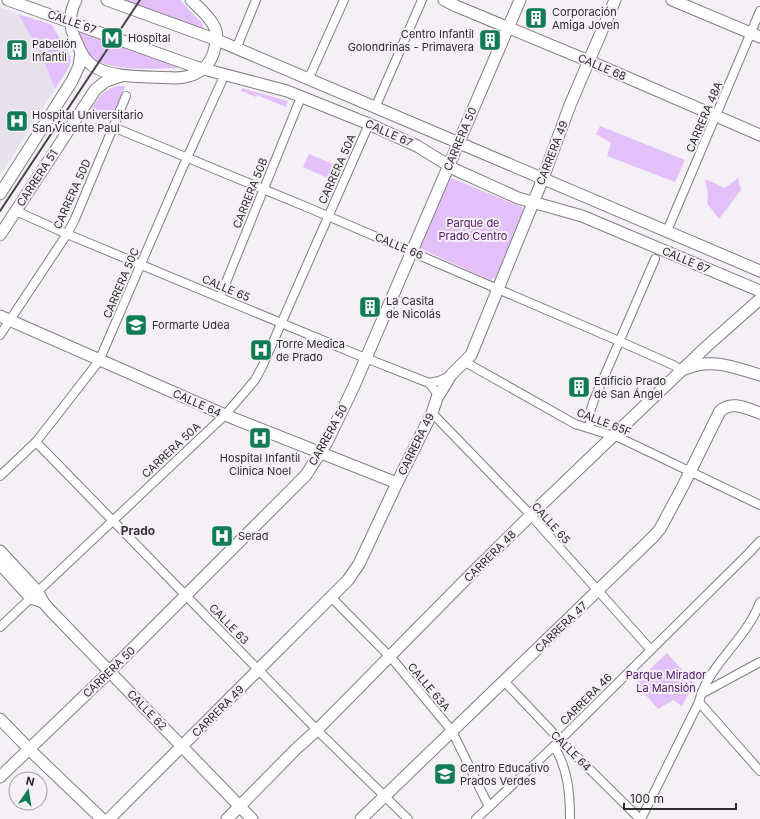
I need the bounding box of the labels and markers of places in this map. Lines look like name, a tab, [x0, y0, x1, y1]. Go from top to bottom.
building icon: Corporación Amiga Joven	[523, 5, 549, 31]
place label: Corporación Amiga Joven	[552, 5, 619, 32]
metro station icon: Hospital	[99, 25, 125, 51]
place label: Centro Infantil Golondrinas - Primavera	[348, 27, 474, 54]
building icon: Centro Infantil Golondrinas - Primavera	[477, 27, 503, 53]
place label: Hospital	[128, 31, 170, 45]
building icon: Pabellón Infantil	[4, 37, 30, 63]
place label: Pabellón Infantil	[32, 37, 77, 64]
hospital icon: Hospital Universitario San Vicente Paul	[4, 108, 30, 134]
place label: Hospital Universitario San Vicente Paul	[32, 108, 144, 135]
building icon: La Casita de Nicolás	[357, 294, 383, 320]
place label: La Casita de Nicolás	[386, 294, 441, 321]
school or university icon: Formarte Udea	[123, 312, 149, 338]
place label: Formarte Udea	[152, 318, 230, 332]
hospital icon: Torre Medica de Prado	[248, 337, 274, 363]
place label: Torre Medica de Prado	[276, 337, 345, 364]
building icon: Edificio Prado de San Ángel	[566, 374, 592, 400]
place label: Edificio Prado de San Ángel	[594, 374, 666, 401]
hospital icon: Hospital Infantil Clinica Noel	[247, 425, 273, 451]
place label: Hospital Infantil Clinica Noel	[220, 451, 300, 478]
hospital icon: Serad	[209, 523, 235, 549]
place label: Serad	[238, 529, 269, 543]
school or university icon: Centro Educativo Prados Verdes	[432, 761, 458, 787]
place label: Centro Educativo Prados Verdes	[460, 761, 550, 788]

